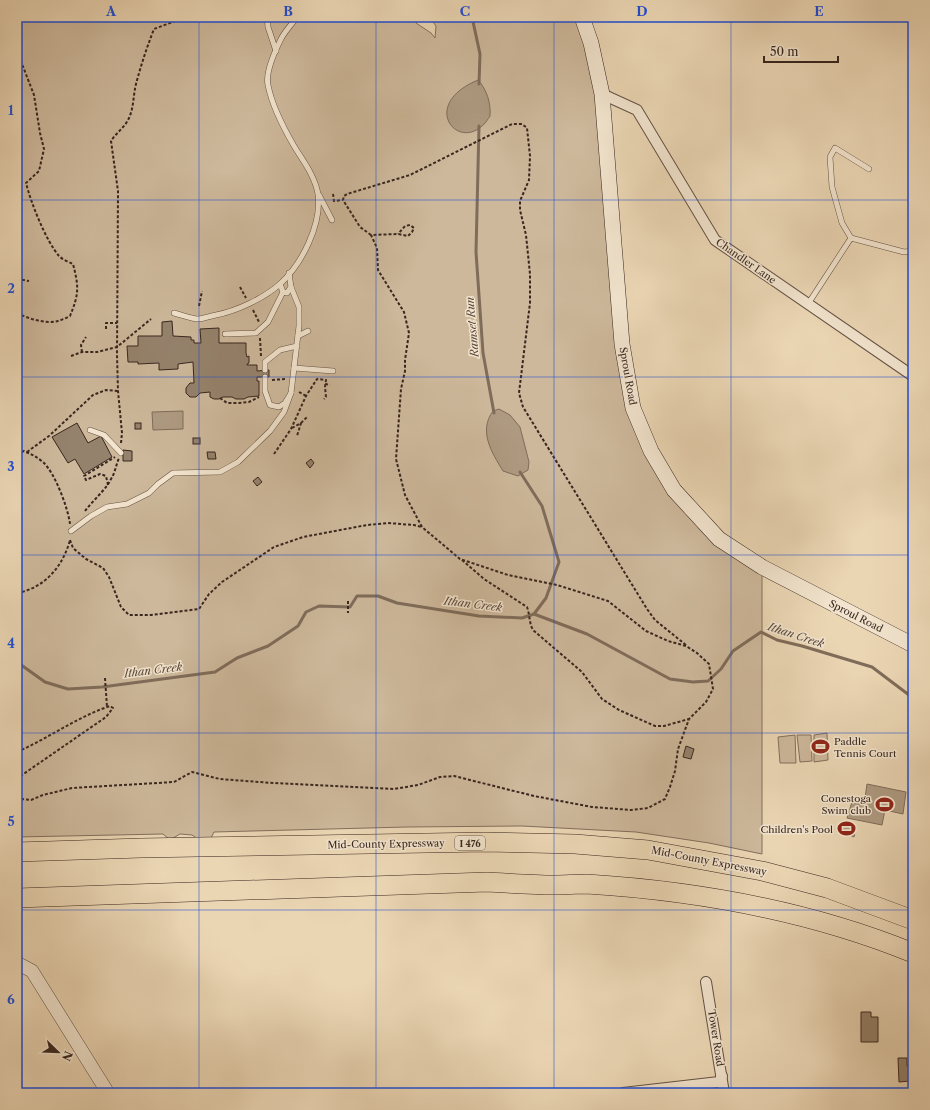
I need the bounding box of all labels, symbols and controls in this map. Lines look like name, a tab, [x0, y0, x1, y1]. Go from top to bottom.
text: A	[105, 3, 117, 19]
text: B	[283, 3, 293, 19]
text: C	[460, 3, 470, 19]
text: D	[636, 3, 648, 19]
text: E	[814, 3, 824, 19]
scale bar	[764, 38, 838, 64]
text: 50 m	[770, 44, 799, 59]
text: 1	[8, 102, 14, 118]
street label: Chandler Lane	[713, 235, 779, 287]
text: 2	[7, 280, 15, 296]
water label: Ramset Run	[462, 296, 482, 359]
street label: Sproul Road	[616, 346, 640, 406]
text: 3	[7, 458, 15, 474]
water label: Ithan Creek	[442, 593, 503, 615]
street label: Sproul Road	[827, 597, 885, 635]
water label: Ithan Creek	[765, 619, 826, 651]
text: 4	[7, 635, 15, 651]
water label: Ithan Creek	[122, 659, 183, 681]
place label: Paddle Tennis Court	[834, 735, 897, 760]
sports icon: Paddle Tennis Court	[811, 737, 831, 757]
place label: Conestoga Swim club	[821, 792, 872, 817]
sports icon: Conestoga Swim club	[874, 794, 894, 814]
text: 5	[7, 813, 15, 829]
sports icon: Children's Pool	[836, 819, 856, 839]
place label: Children's Pool	[760, 823, 833, 836]
street label: Mid-County Expressway	[327, 836, 445, 852]
road number: I 476	[455, 836, 485, 850]
street label: Mid-County Expressway	[650, 843, 768, 879]
text: 6	[7, 991, 15, 1007]
street label: Tower Road	[705, 1009, 727, 1067]
north arrow	[38, 1032, 78, 1072]
text: N	[59, 1049, 76, 1063]

